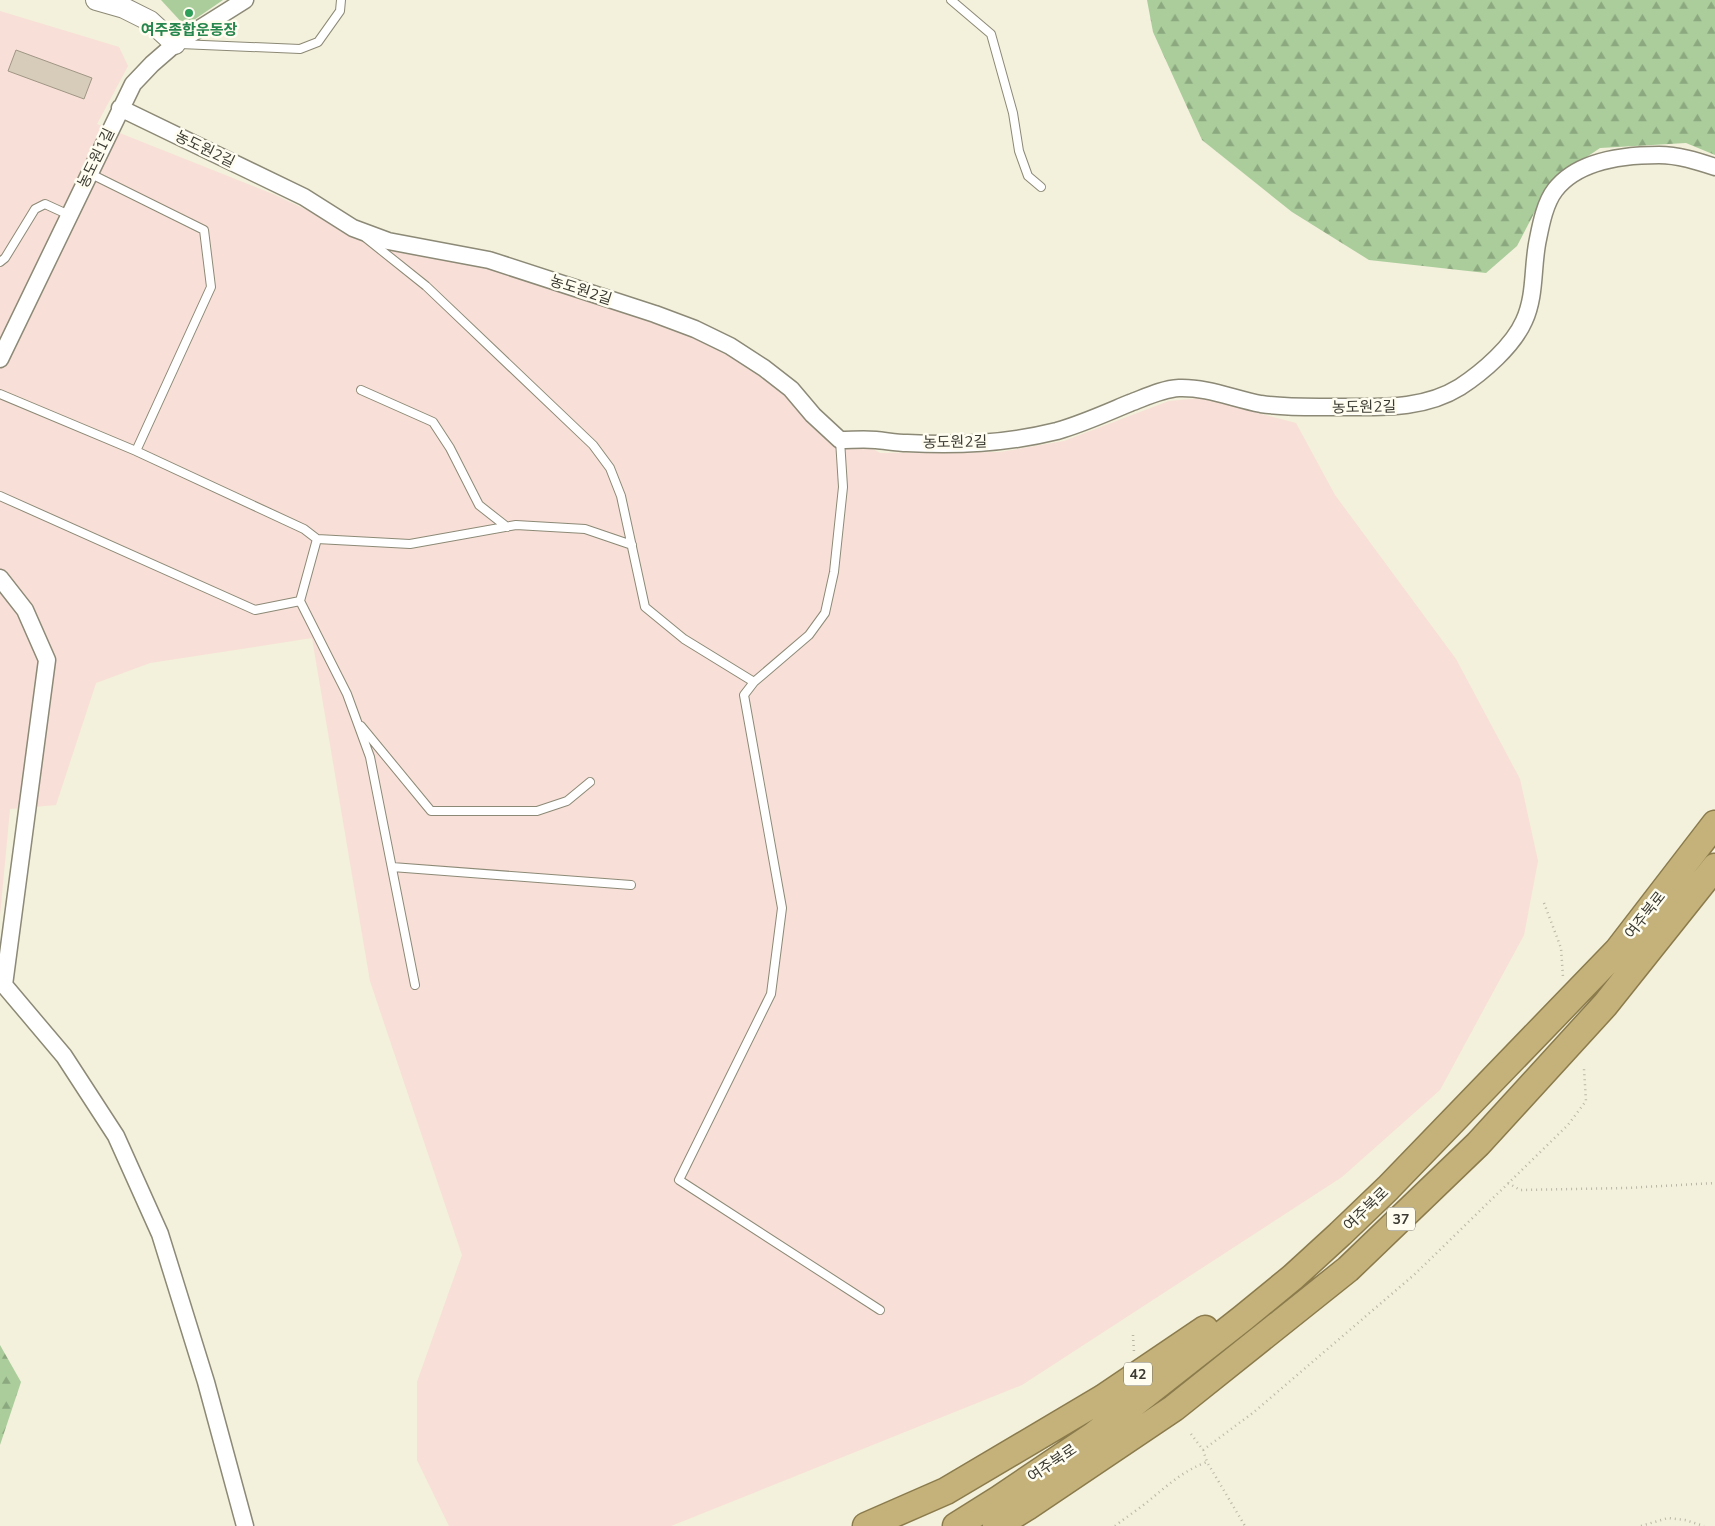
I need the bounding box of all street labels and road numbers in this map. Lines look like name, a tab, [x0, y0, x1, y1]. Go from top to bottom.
street label: 농도원1길	[73, 125, 119, 191]
street label: 농도원2길	[172, 126, 238, 172]
street label: 농도원2길	[547, 271, 615, 309]
street label: 농도원2길	[1332, 396, 1396, 418]
street label: 농도원2길	[923, 431, 987, 453]
street label: 여주북로	[1620, 887, 1670, 943]
street label: 여주북로	[1339, 1183, 1393, 1235]
road number: 37	[1387, 1208, 1415, 1230]
road number: 42	[1124, 1362, 1152, 1386]
street label: 여주북로	[1024, 1439, 1080, 1487]

